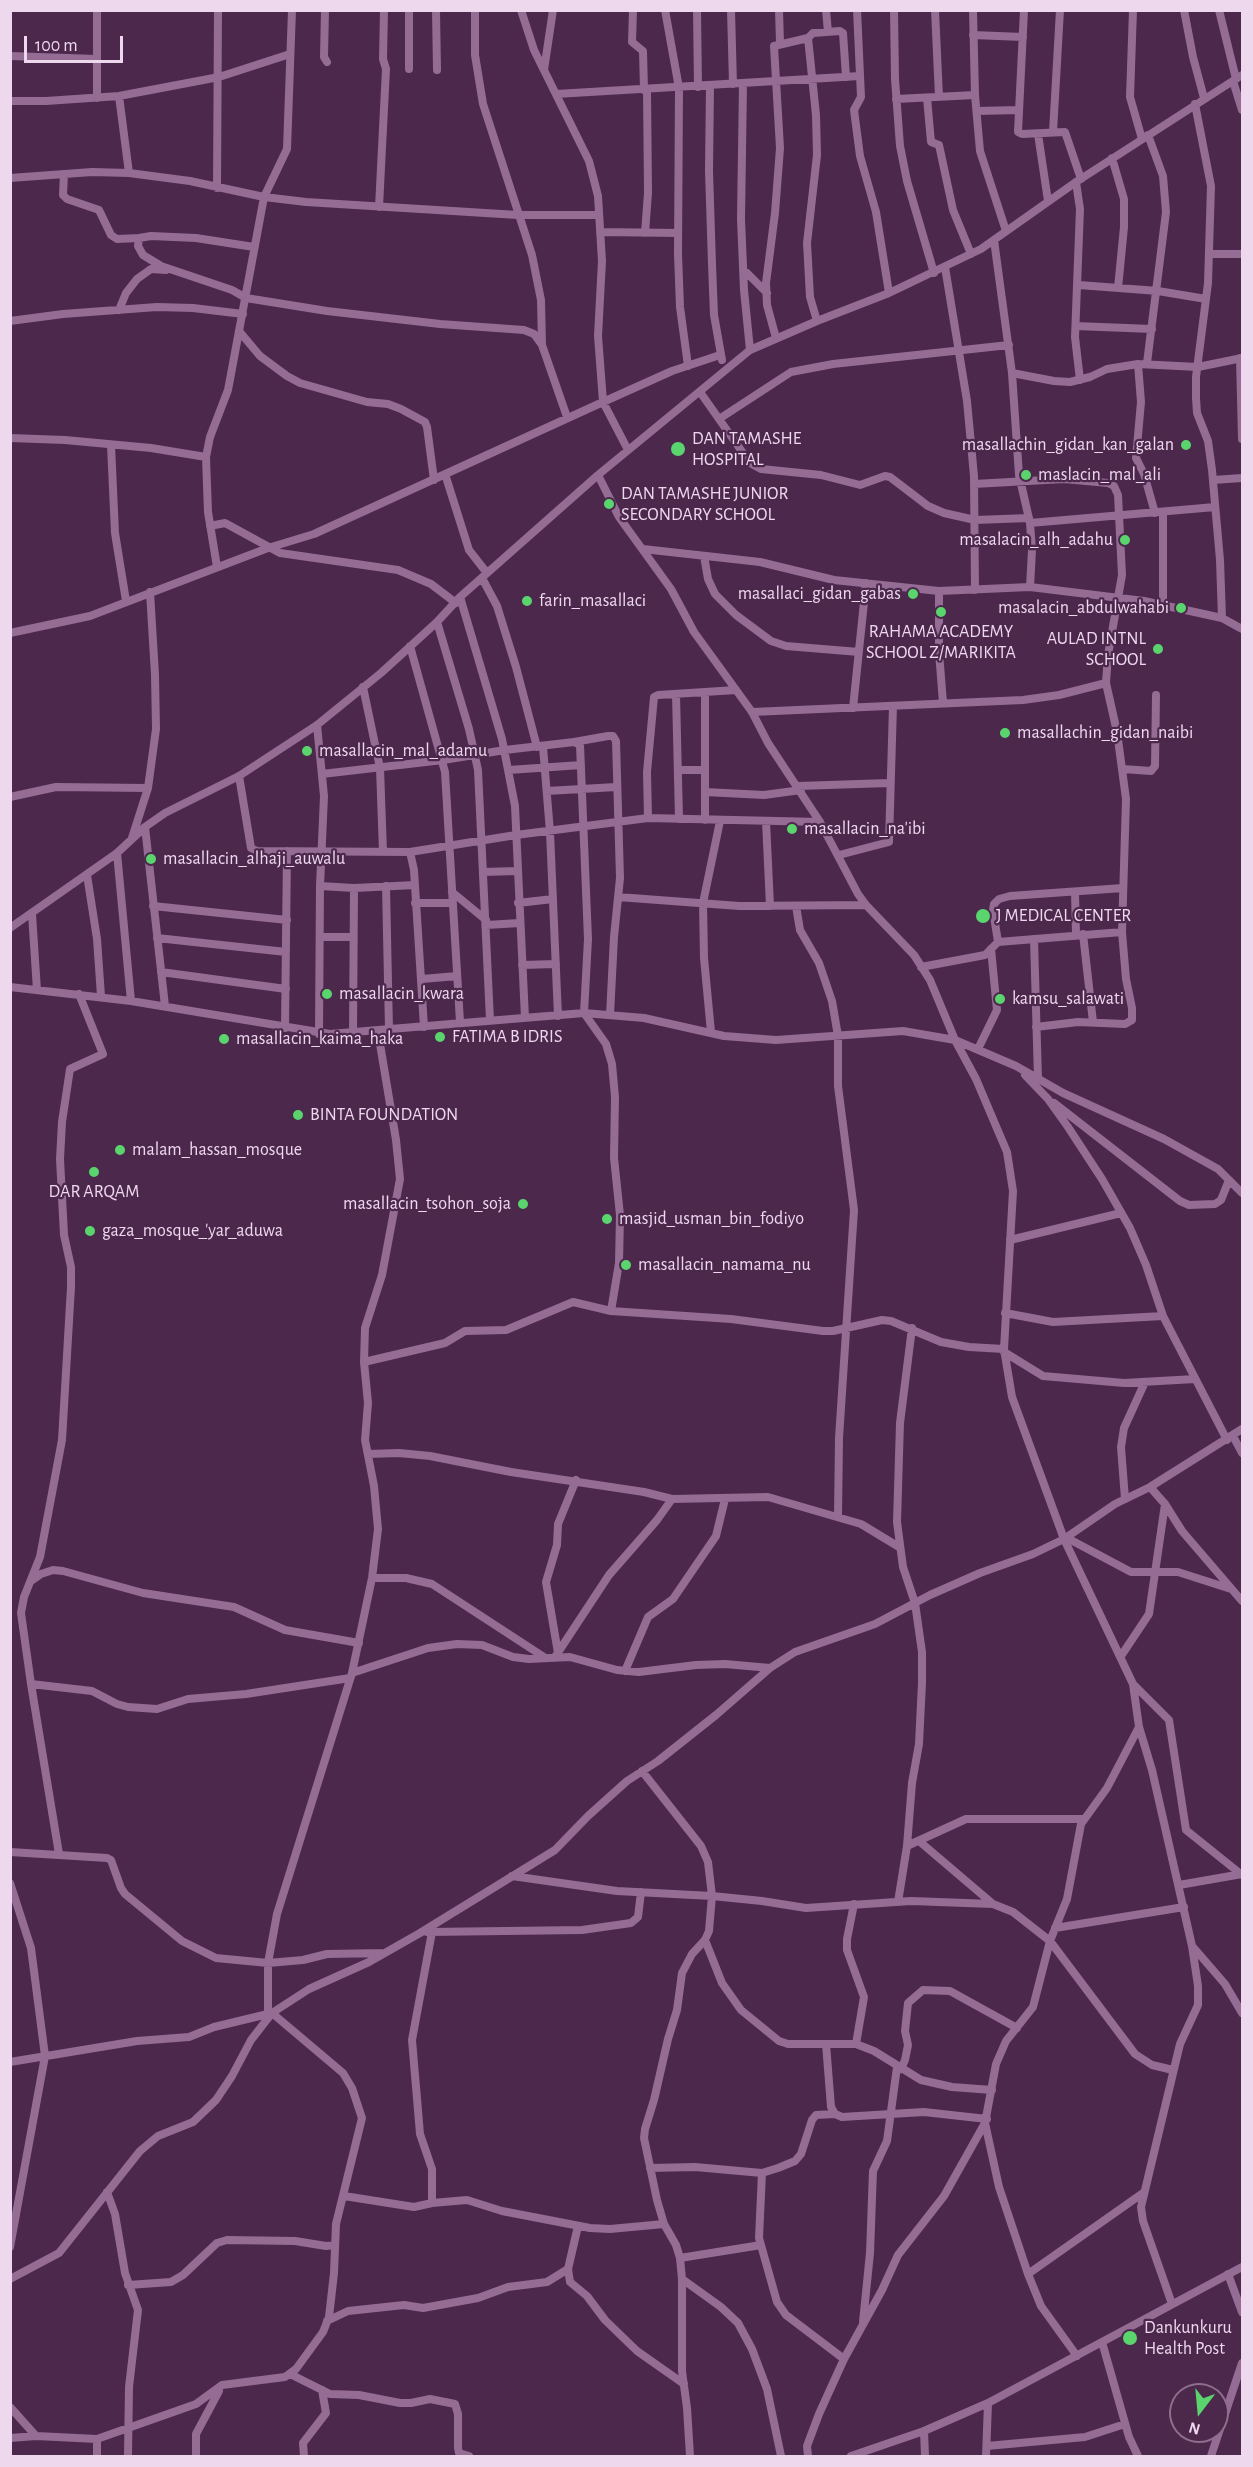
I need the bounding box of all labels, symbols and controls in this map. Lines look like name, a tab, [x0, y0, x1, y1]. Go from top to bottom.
scale bar	[27, 24, 126, 62]
text: 100 m	[35, 37, 78, 55]
place label: DAN TAMASHE HOSPITAL	[692, 428, 801, 470]
place label: masallachin_gidan_kan_galan	[962, 434, 1174, 456]
marker: masallachin_gidan_kan_galan	[1179, 438, 1193, 452]
marker: DAN TAMASHE HOSPITAL	[669, 440, 687, 458]
place label: maslacin_mal_ali	[1038, 464, 1161, 486]
marker: maslacin_mal_ali	[1019, 468, 1033, 482]
place label: DAN TAMASHE JUNIOR SECONDARY SCHOOL	[621, 483, 788, 526]
marker: DAN TAMASHE JUNIOR SECONDARY SCHOOL	[602, 497, 616, 511]
place label: masalacin_alh_adahu	[959, 529, 1113, 551]
marker: masalacin_alh_adahu	[1118, 533, 1132, 547]
place label: masallaci_gidan_gabas	[738, 583, 901, 605]
marker: masallaci_gidan_gabas	[906, 587, 920, 601]
place label: farin_masallaci	[539, 590, 646, 612]
marker: farin_masallaci	[520, 594, 534, 608]
place label: masalacin_abdulwahabi	[998, 597, 1169, 619]
marker: masalacin_abdulwahabi	[1174, 601, 1188, 615]
marker: RAHAMA ACADEMY SCHOOL Z/MARIKITA	[934, 605, 948, 619]
place label: RAHAMA ACADEMY SCHOOL Z/MARIKITA	[866, 621, 1016, 664]
place label: AULAD INTNL SCHOOL	[1047, 628, 1146, 670]
marker: AULAD INTNL SCHOOL	[1151, 642, 1165, 656]
place label: masallachin_gidan_naibi	[1017, 722, 1193, 744]
marker: masallachin_gidan_naibi	[998, 726, 1012, 740]
place label: masallacin_mal_adamu	[319, 740, 487, 762]
marker: masallacin_mal_adamu	[300, 744, 314, 758]
place label: masallacin_na'ibi	[804, 818, 926, 840]
marker: masallacin_na'ibi	[785, 822, 799, 836]
place label: masallacin_alhaji_auwalu	[163, 848, 345, 870]
marker: masallacin_alhaji_auwalu	[144, 852, 158, 866]
place label: J MEDICAL CENTER	[996, 905, 1131, 927]
marker: J MEDICAL CENTER	[974, 907, 992, 925]
place label: masallacin_kwara	[339, 983, 464, 1005]
marker: masallacin_kwara	[320, 987, 334, 1001]
place label: kamsu_salawati	[1012, 988, 1124, 1010]
marker: kamsu_salawati	[993, 992, 1007, 1006]
place label: FATIMA B IDRIS	[452, 1026, 562, 1048]
place label: masallacin_kaima_haka	[236, 1028, 403, 1050]
marker: FATIMA B IDRIS	[433, 1030, 447, 1044]
marker: masallacin_kaima_haka	[217, 1032, 231, 1046]
place label: BINTA FOUNDATION	[310, 1104, 458, 1126]
marker: BINTA FOUNDATION	[291, 1108, 305, 1122]
place label: malam_hassan_mosque	[132, 1139, 302, 1161]
marker: malam_hassan_mosque	[113, 1143, 127, 1157]
marker: DAR ARQAM	[87, 1165, 101, 1179]
place label: DAR ARQAM	[49, 1181, 139, 1203]
place label: masallacin_tsohon_soja	[343, 1193, 511, 1215]
marker: masallacin_tsohon_soja	[516, 1197, 530, 1211]
place label: masjid_usman_bin_fodiyo	[619, 1208, 804, 1230]
marker: masjid_usman_bin_fodiyo	[600, 1212, 614, 1226]
place label: gaza_mosque_'yar_aduwa	[102, 1220, 283, 1242]
marker: gaza_mosque_'yar_aduwa	[83, 1224, 97, 1238]
place label: masallacin_namama_nu	[638, 1254, 811, 1276]
marker: masallacin_namama_nu	[619, 1258, 633, 1272]
place label: Dankunkuru Health Post	[1144, 2317, 1232, 2360]
marker: Dankunkuru Health Post	[1121, 2329, 1139, 2347]
north arrow	[1169, 2383, 1229, 2443]
text: N	[1187, 2419, 1202, 2438]

